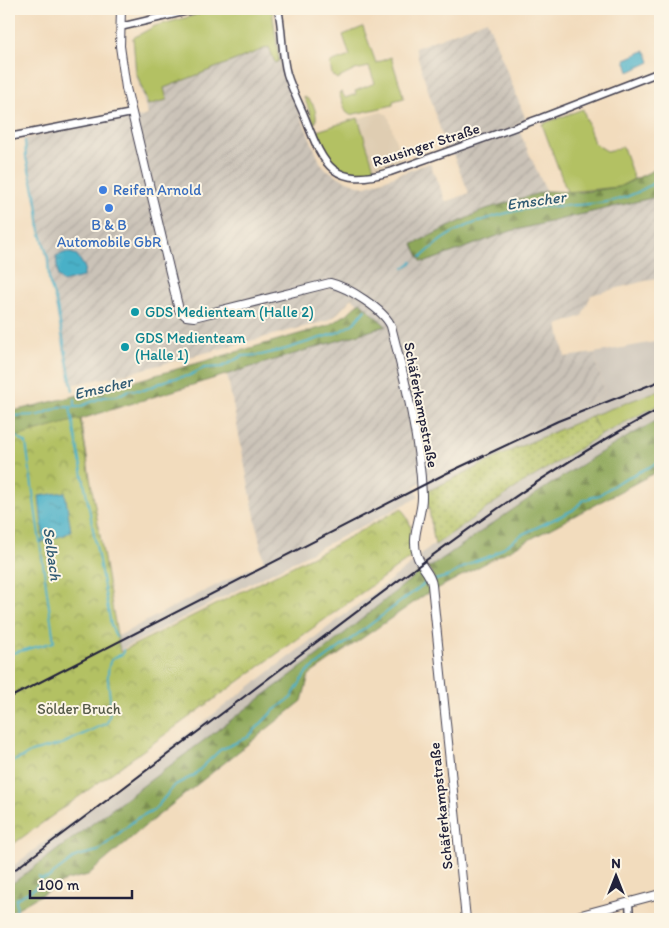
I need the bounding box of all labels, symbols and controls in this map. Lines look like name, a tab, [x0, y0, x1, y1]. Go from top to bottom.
street label: Rausinger Straße	[370, 119, 482, 171]
place label: Reifen Arnold	[113, 181, 201, 199]
marker: Reifen Arnold	[97, 184, 109, 196]
water label: Emscher	[505, 187, 569, 214]
marker: B & B Automobile GbR	[103, 202, 115, 214]
place label: B & B Automobile GbR	[57, 216, 162, 251]
place label: GDS Medienteam (Halle 2)	[145, 303, 314, 321]
marker: GDS Medienteam (Halle 2)	[129, 306, 141, 318]
place label: GDS Medienteam (Halle 1)	[135, 329, 246, 364]
marker: GDS Medienteam (Halle 1)	[119, 341, 131, 353]
street label: Schäferkampstraße	[400, 341, 442, 469]
water label: Emscher	[72, 371, 136, 403]
water label: Selbach	[39, 526, 66, 582]
park label: Sölder Bruch	[37, 700, 121, 718]
street label: Schäferkampstraße	[425, 742, 457, 870]
north arrow	[592, 850, 642, 900]
text: N	[611, 855, 621, 872]
scale bar	[30, 868, 132, 900]
text: 100 m	[38, 876, 80, 894]

